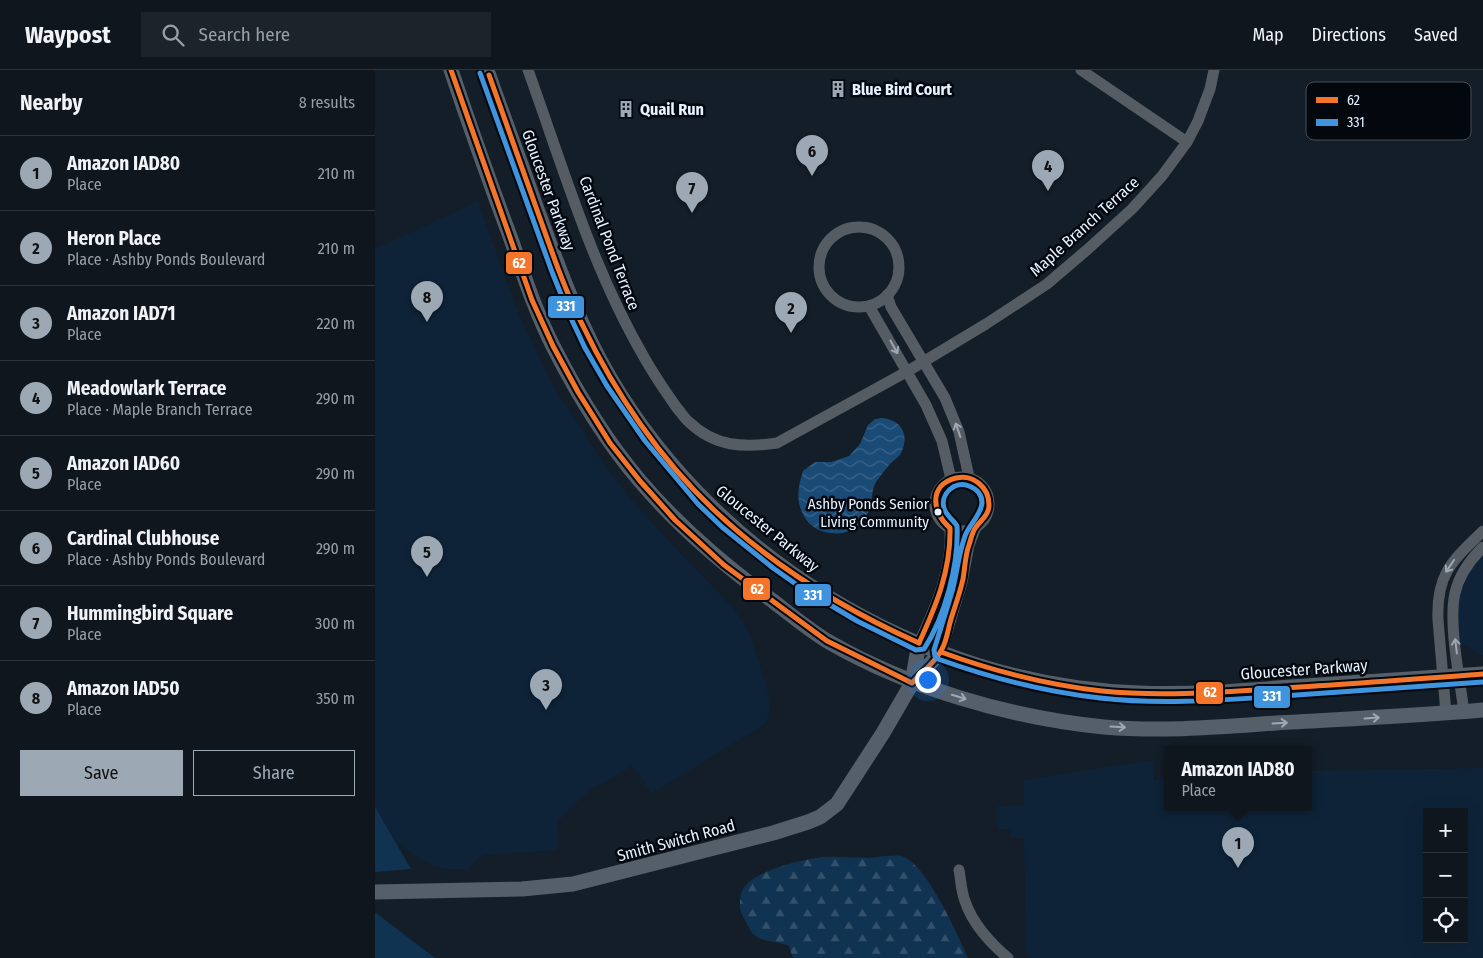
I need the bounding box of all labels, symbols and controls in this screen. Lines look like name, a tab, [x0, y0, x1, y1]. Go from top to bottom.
search box	[141, 12, 491, 57]
text: Waypost	[25, 21, 111, 49]
icon: search	[159, 21, 187, 49]
text: Search here	[199, 23, 290, 46]
text: Map	[1252, 24, 1284, 46]
text: Directions	[1312, 24, 1386, 46]
text: Saved	[1414, 24, 1458, 46]
building icon: Blue Bird Court	[828, 79, 848, 99]
place label: Blue Bird Court	[852, 80, 952, 99]
legend	[1306, 82, 1471, 140]
text: Nearby	[20, 90, 82, 116]
text: 62	[1347, 92, 1360, 109]
text: 8 results	[299, 93, 355, 112]
building icon: Quail Run	[616, 99, 636, 119]
place label: Quail Run	[640, 100, 704, 119]
text: 331	[1347, 114, 1365, 131]
street label: Gloucester Parkway	[518, 127, 579, 254]
pin: 6	[796, 135, 828, 176]
pin: 4	[1032, 150, 1064, 191]
text: Amazon IAD80	[67, 152, 180, 175]
text: 1	[33, 164, 39, 183]
text: 210 m	[318, 164, 355, 183]
pin: 7	[676, 172, 708, 213]
street label: Maple Branch Terrace	[1026, 172, 1143, 280]
street label: Cardinal Pond Terrace	[575, 173, 644, 313]
text: Place	[67, 175, 102, 194]
text: Heron Place	[67, 227, 161, 250]
text: 2	[32, 239, 40, 258]
text: 210 m	[318, 239, 355, 258]
text: Place · Ashby Ponds Boulevard	[67, 250, 265, 269]
line badge: 62	[505, 251, 533, 275]
text: 62	[512, 255, 526, 272]
pin: 8	[411, 281, 443, 322]
pin: 2	[775, 292, 807, 333]
line badge: 331	[547, 295, 585, 319]
text: 331	[556, 298, 575, 315]
text: Amazon IAD71	[67, 302, 175, 325]
text: 3	[32, 314, 40, 333]
text: 220 m	[316, 314, 355, 333]
text: Place	[67, 325, 102, 344]
one-way arrow	[889, 340, 899, 355]
text: Meadowlark Terrace	[67, 377, 227, 400]
text: 4	[32, 389, 40, 408]
text: 290 m	[316, 389, 355, 408]
text: Place · Maple Branch Terrace	[67, 400, 253, 419]
one-way arrow	[953, 423, 962, 438]
text: Amazon IAD60	[67, 452, 180, 475]
text: 5	[32, 464, 40, 483]
text: 290 m	[316, 464, 355, 483]
text: Place	[67, 475, 102, 494]
street label: Gloucester Parkway	[712, 481, 824, 576]
place label: Ashby Ponds Senior Living Community	[808, 495, 930, 531]
marker: Ashby Ponds Senior Living Community	[933, 507, 943, 517]
text: Cardinal Clubhouse	[67, 527, 219, 550]
pin: 5	[411, 536, 443, 577]
text: 6	[32, 539, 40, 558]
text: 290 m	[316, 539, 355, 558]
text: Place · Ashby Ponds Boulevard	[67, 550, 265, 569]
one-way arrow	[1445, 559, 1455, 573]
line badge: 62	[742, 577, 771, 601]
text: 62	[750, 581, 764, 598]
line badge: 331	[794, 583, 832, 607]
text: 331	[803, 587, 822, 604]
text: Hummingbird Square	[67, 602, 233, 625]
text: 7	[33, 614, 39, 633]
text: 300 m	[315, 614, 355, 633]
text: Place	[67, 625, 102, 644]
one-way arrow	[1451, 638, 1461, 654]
street label: Gloucester Parkway	[1240, 656, 1369, 683]
your location	[915, 667, 941, 693]
pin: 3	[530, 669, 562, 710]
text: Amazon IAD50	[67, 677, 180, 700]
line badge: 62	[1195, 681, 1224, 705]
text: 62	[1203, 684, 1217, 701]
line badge: 331	[1253, 685, 1291, 709]
text: 331	[1262, 688, 1281, 705]
text: 8	[32, 689, 40, 708]
text: 350 m	[316, 689, 355, 708]
one-way arrow	[950, 693, 966, 703]
text: Place	[67, 700, 102, 719]
one-way arrow	[1363, 713, 1379, 722]
one-way arrow	[1272, 719, 1288, 728]
one-way arrow	[1110, 723, 1126, 732]
popup	[1164, 746, 1312, 811]
button: Save	[20, 750, 183, 796]
button: Share	[193, 750, 355, 796]
text: Amazon IAD80	[1181, 758, 1295, 781]
text: Place	[1181, 781, 1216, 800]
map controls	[1423, 808, 1468, 943]
button: +	[1423, 808, 1468, 853]
street label: Smith Switch Road	[615, 816, 737, 865]
pin: 1	[1222, 827, 1254, 868]
button: −	[1423, 853, 1468, 898]
button: locate	[1423, 898, 1468, 943]

